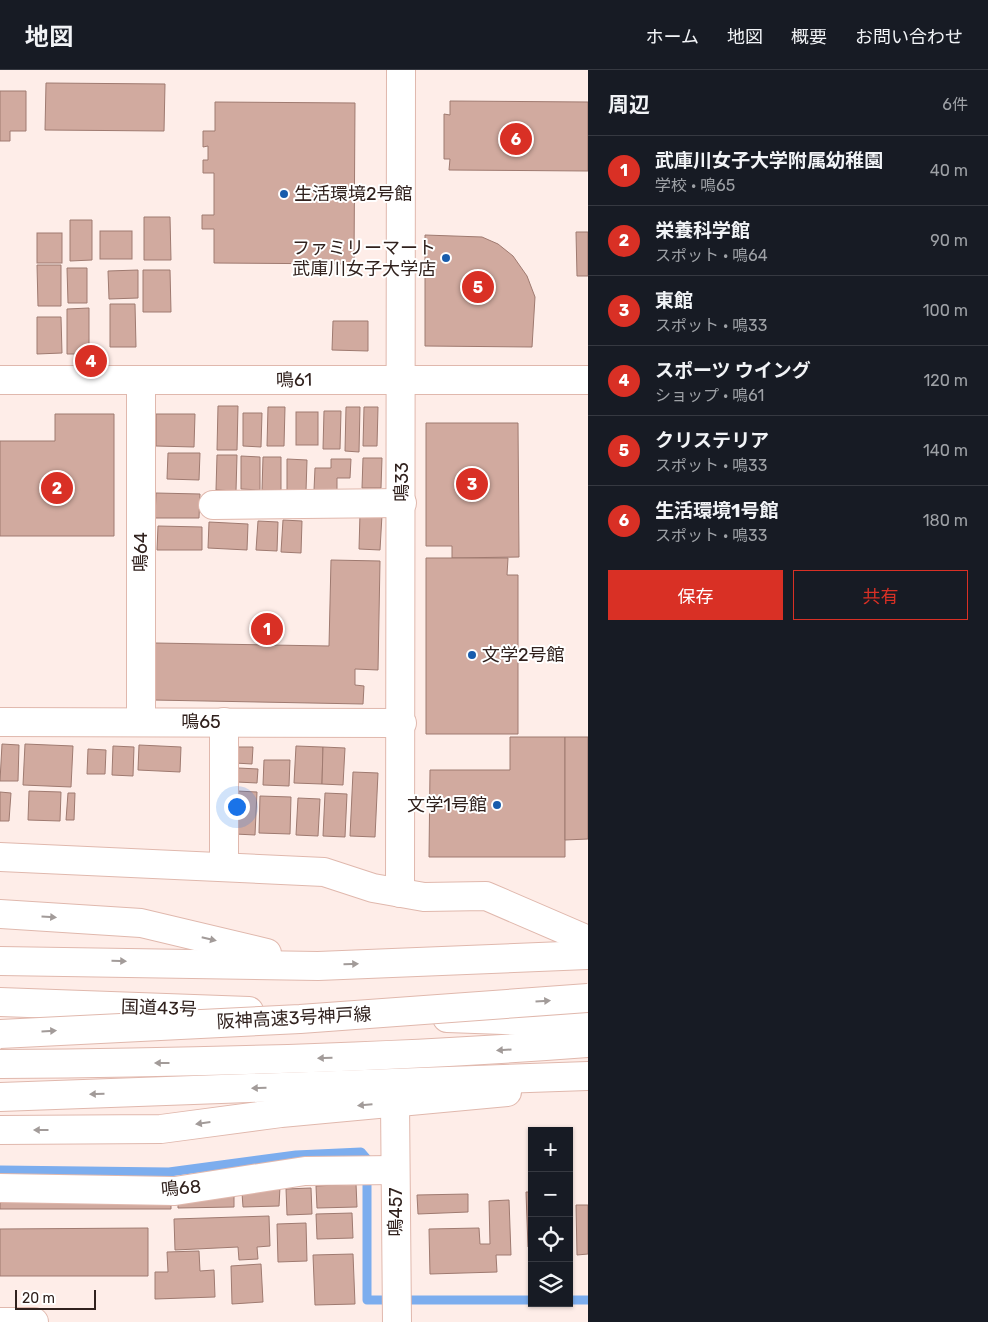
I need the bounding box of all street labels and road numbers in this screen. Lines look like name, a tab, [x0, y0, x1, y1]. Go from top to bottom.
street label: 鳴61	[276, 369, 312, 391]
street label: 鳴33	[391, 462, 413, 502]
street label: 鳴64	[130, 532, 152, 572]
street label: 鳴65	[181, 711, 221, 733]
street label: 国道43号	[121, 996, 197, 1020]
street label: 阪神高速3号神戸線	[216, 1003, 372, 1033]
street label: 鳴68	[160, 1175, 202, 1201]
street label: 鳴457	[385, 1187, 407, 1237]

